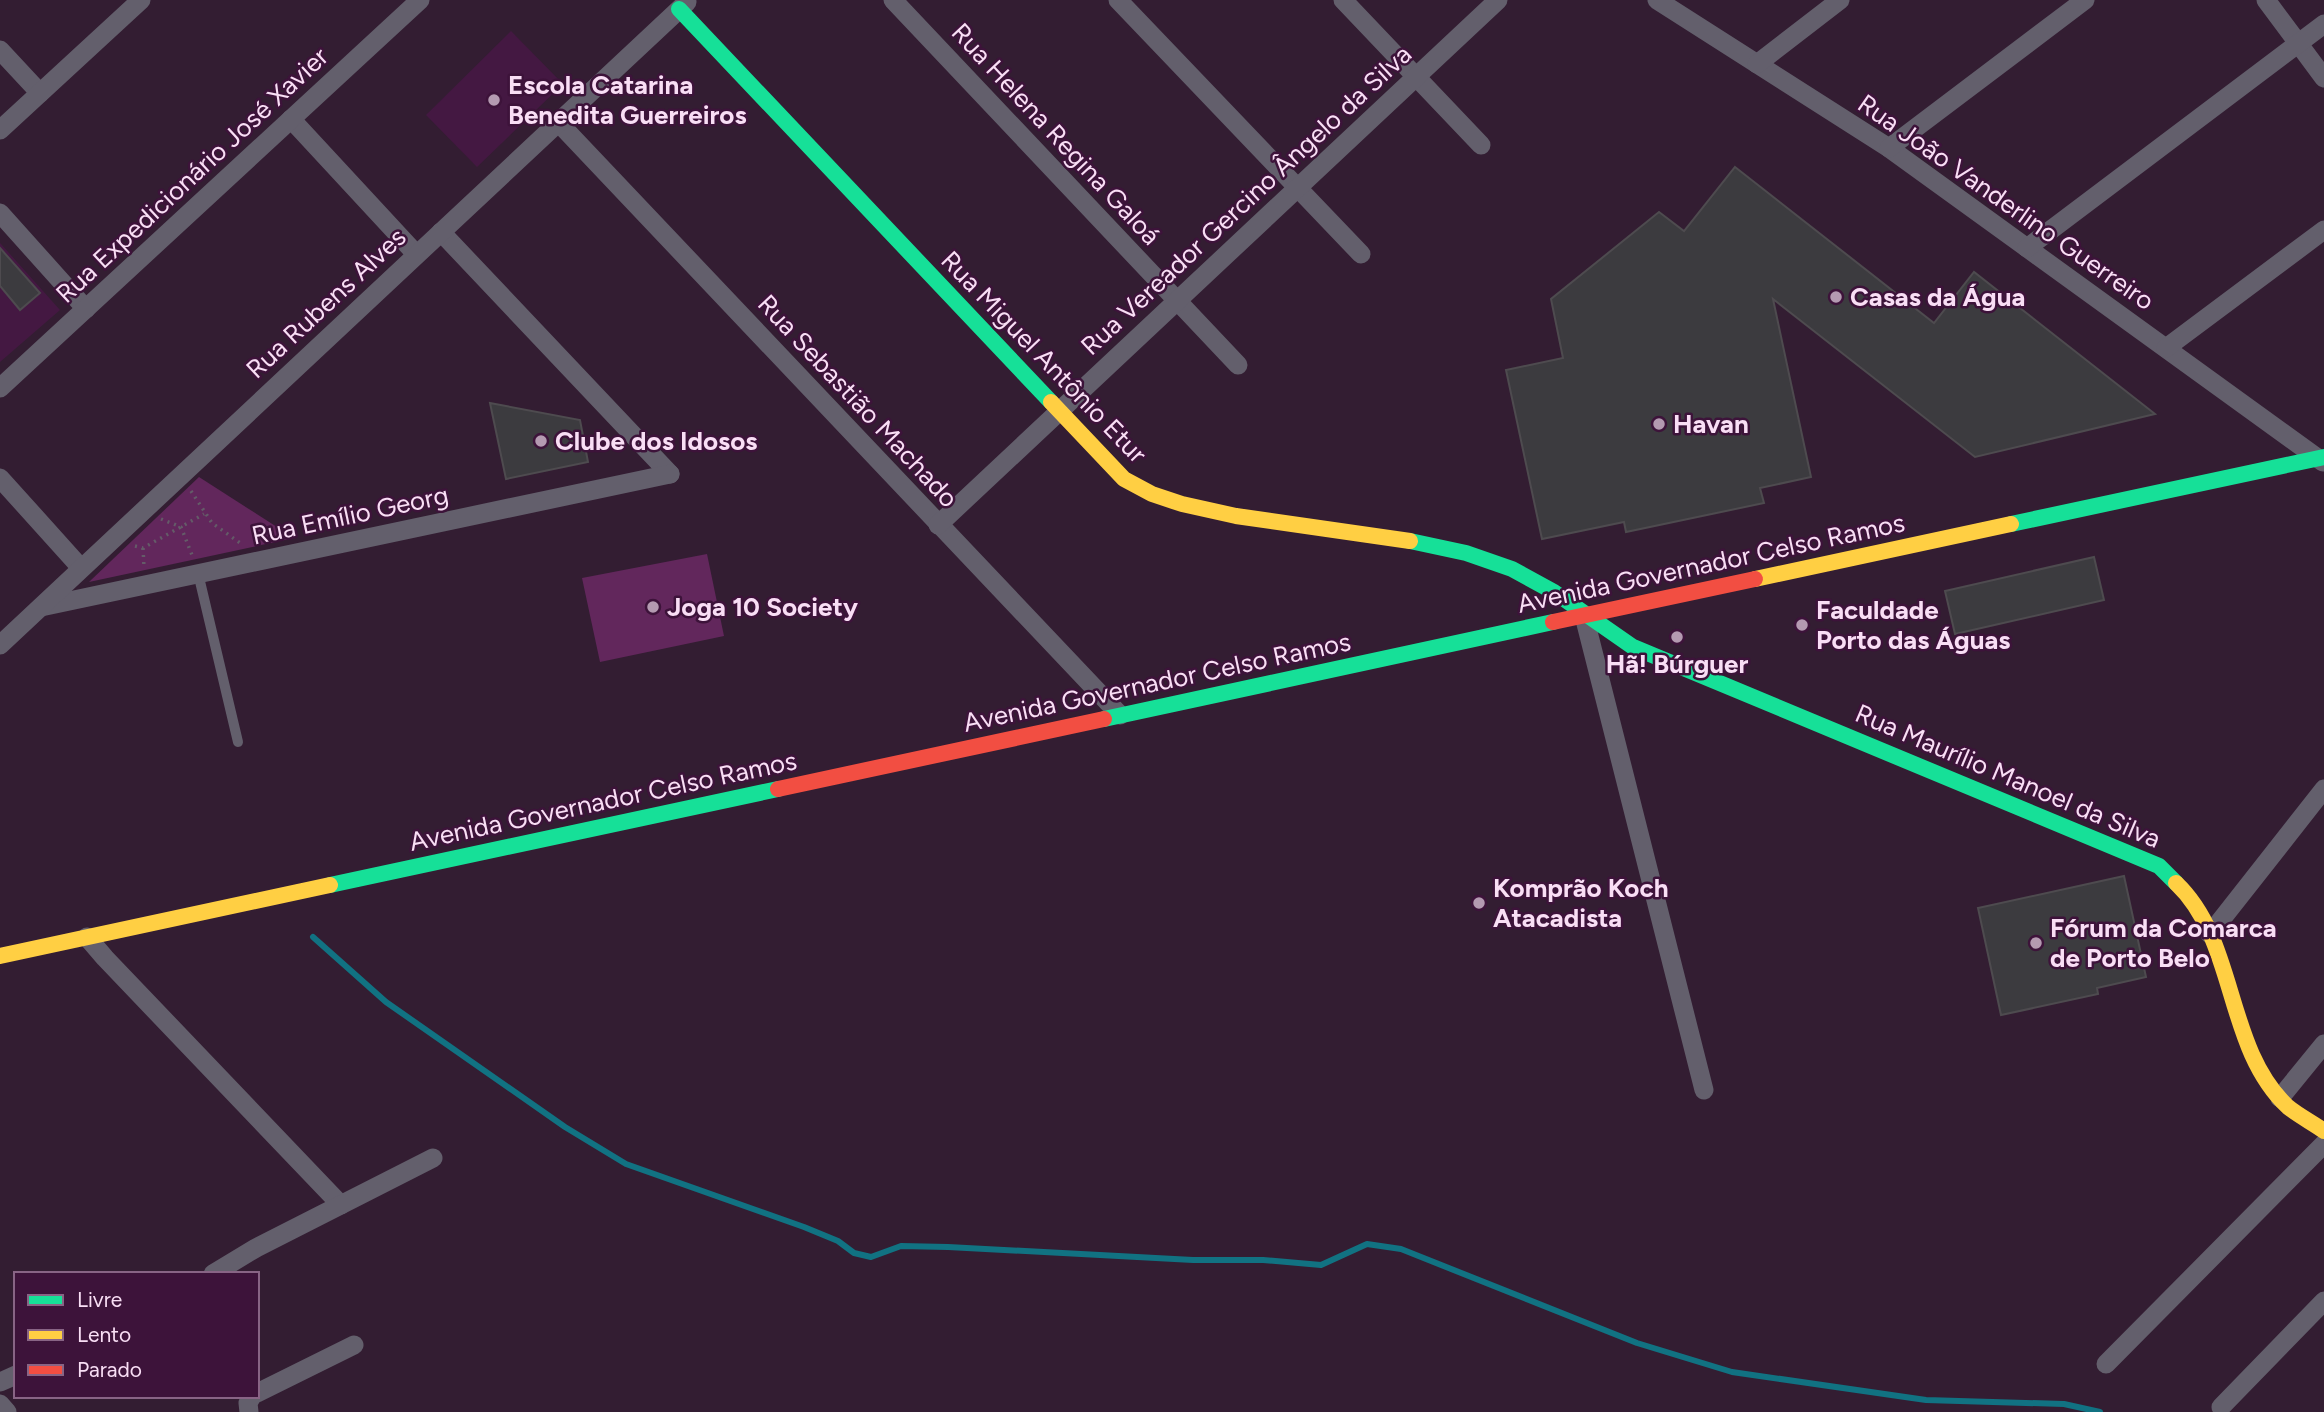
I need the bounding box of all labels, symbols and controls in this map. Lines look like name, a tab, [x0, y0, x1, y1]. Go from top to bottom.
street label: Rua Helena Regina Galoá	[945, 17, 1167, 251]
street label: Rua Vereador Gercino Ângelo da Silva	[1074, 38, 1418, 362]
street label: Rua Expedicionário José Xavier	[49, 40, 335, 310]
place label: Escola Catarina Benedita Guerreiros	[508, 69, 747, 131]
street label: Rua João Vanderlino Guerreiro	[1852, 87, 2160, 317]
marker: Escola Catarina Benedita Guerreiros	[486, 92, 502, 108]
street label: Rua Rubens Alves	[240, 221, 412, 385]
street label: Rua Miguel Antônio Etur	[935, 244, 1154, 470]
place label: Casas da Água	[1850, 281, 2025, 313]
street label: Rua Sebastião Machado	[751, 288, 965, 514]
marker: Casas da Água	[1828, 289, 1844, 305]
place label: Havan	[1673, 408, 1749, 440]
marker: Havan	[1651, 416, 1667, 432]
place label: Clube dos Idosos	[555, 425, 757, 457]
marker: Clube dos Idosos	[533, 433, 549, 449]
street label: Rua Emílio Georg	[249, 479, 451, 551]
street label: Avenida Governador Celso Ramos	[1514, 506, 1908, 620]
place label: Joga 10 Society	[667, 591, 858, 623]
place label: Faculdade Porto das Águas	[1816, 594, 2010, 656]
marker: Joga 10 Society	[645, 599, 661, 615]
marker: Faculdade Porto das Águas	[1794, 617, 1810, 633]
street label: Avenida Governador Celso Ramos	[960, 625, 1354, 739]
marker: Hã! Búrguer	[1669, 629, 1685, 645]
place label: Hã! Búrguer	[1606, 648, 1749, 680]
street label: Rua Maurílio Manoel da Silva	[1851, 697, 2165, 855]
street label: Avenida Governador Celso Ramos	[406, 744, 800, 858]
place label: Komprão Koch Atacadista	[1493, 872, 1668, 934]
marker: Komprão Koch Atacadista	[1471, 895, 1487, 911]
place label: Fórum da Comarca de Porto Belo	[2050, 912, 2277, 974]
marker: Fórum da Comarca de Porto Belo	[2028, 935, 2044, 951]
legend	[14, 1272, 259, 1398]
text: Livre	[77, 1287, 122, 1312]
text: Lento	[77, 1322, 131, 1347]
text: Parado	[77, 1357, 142, 1382]

